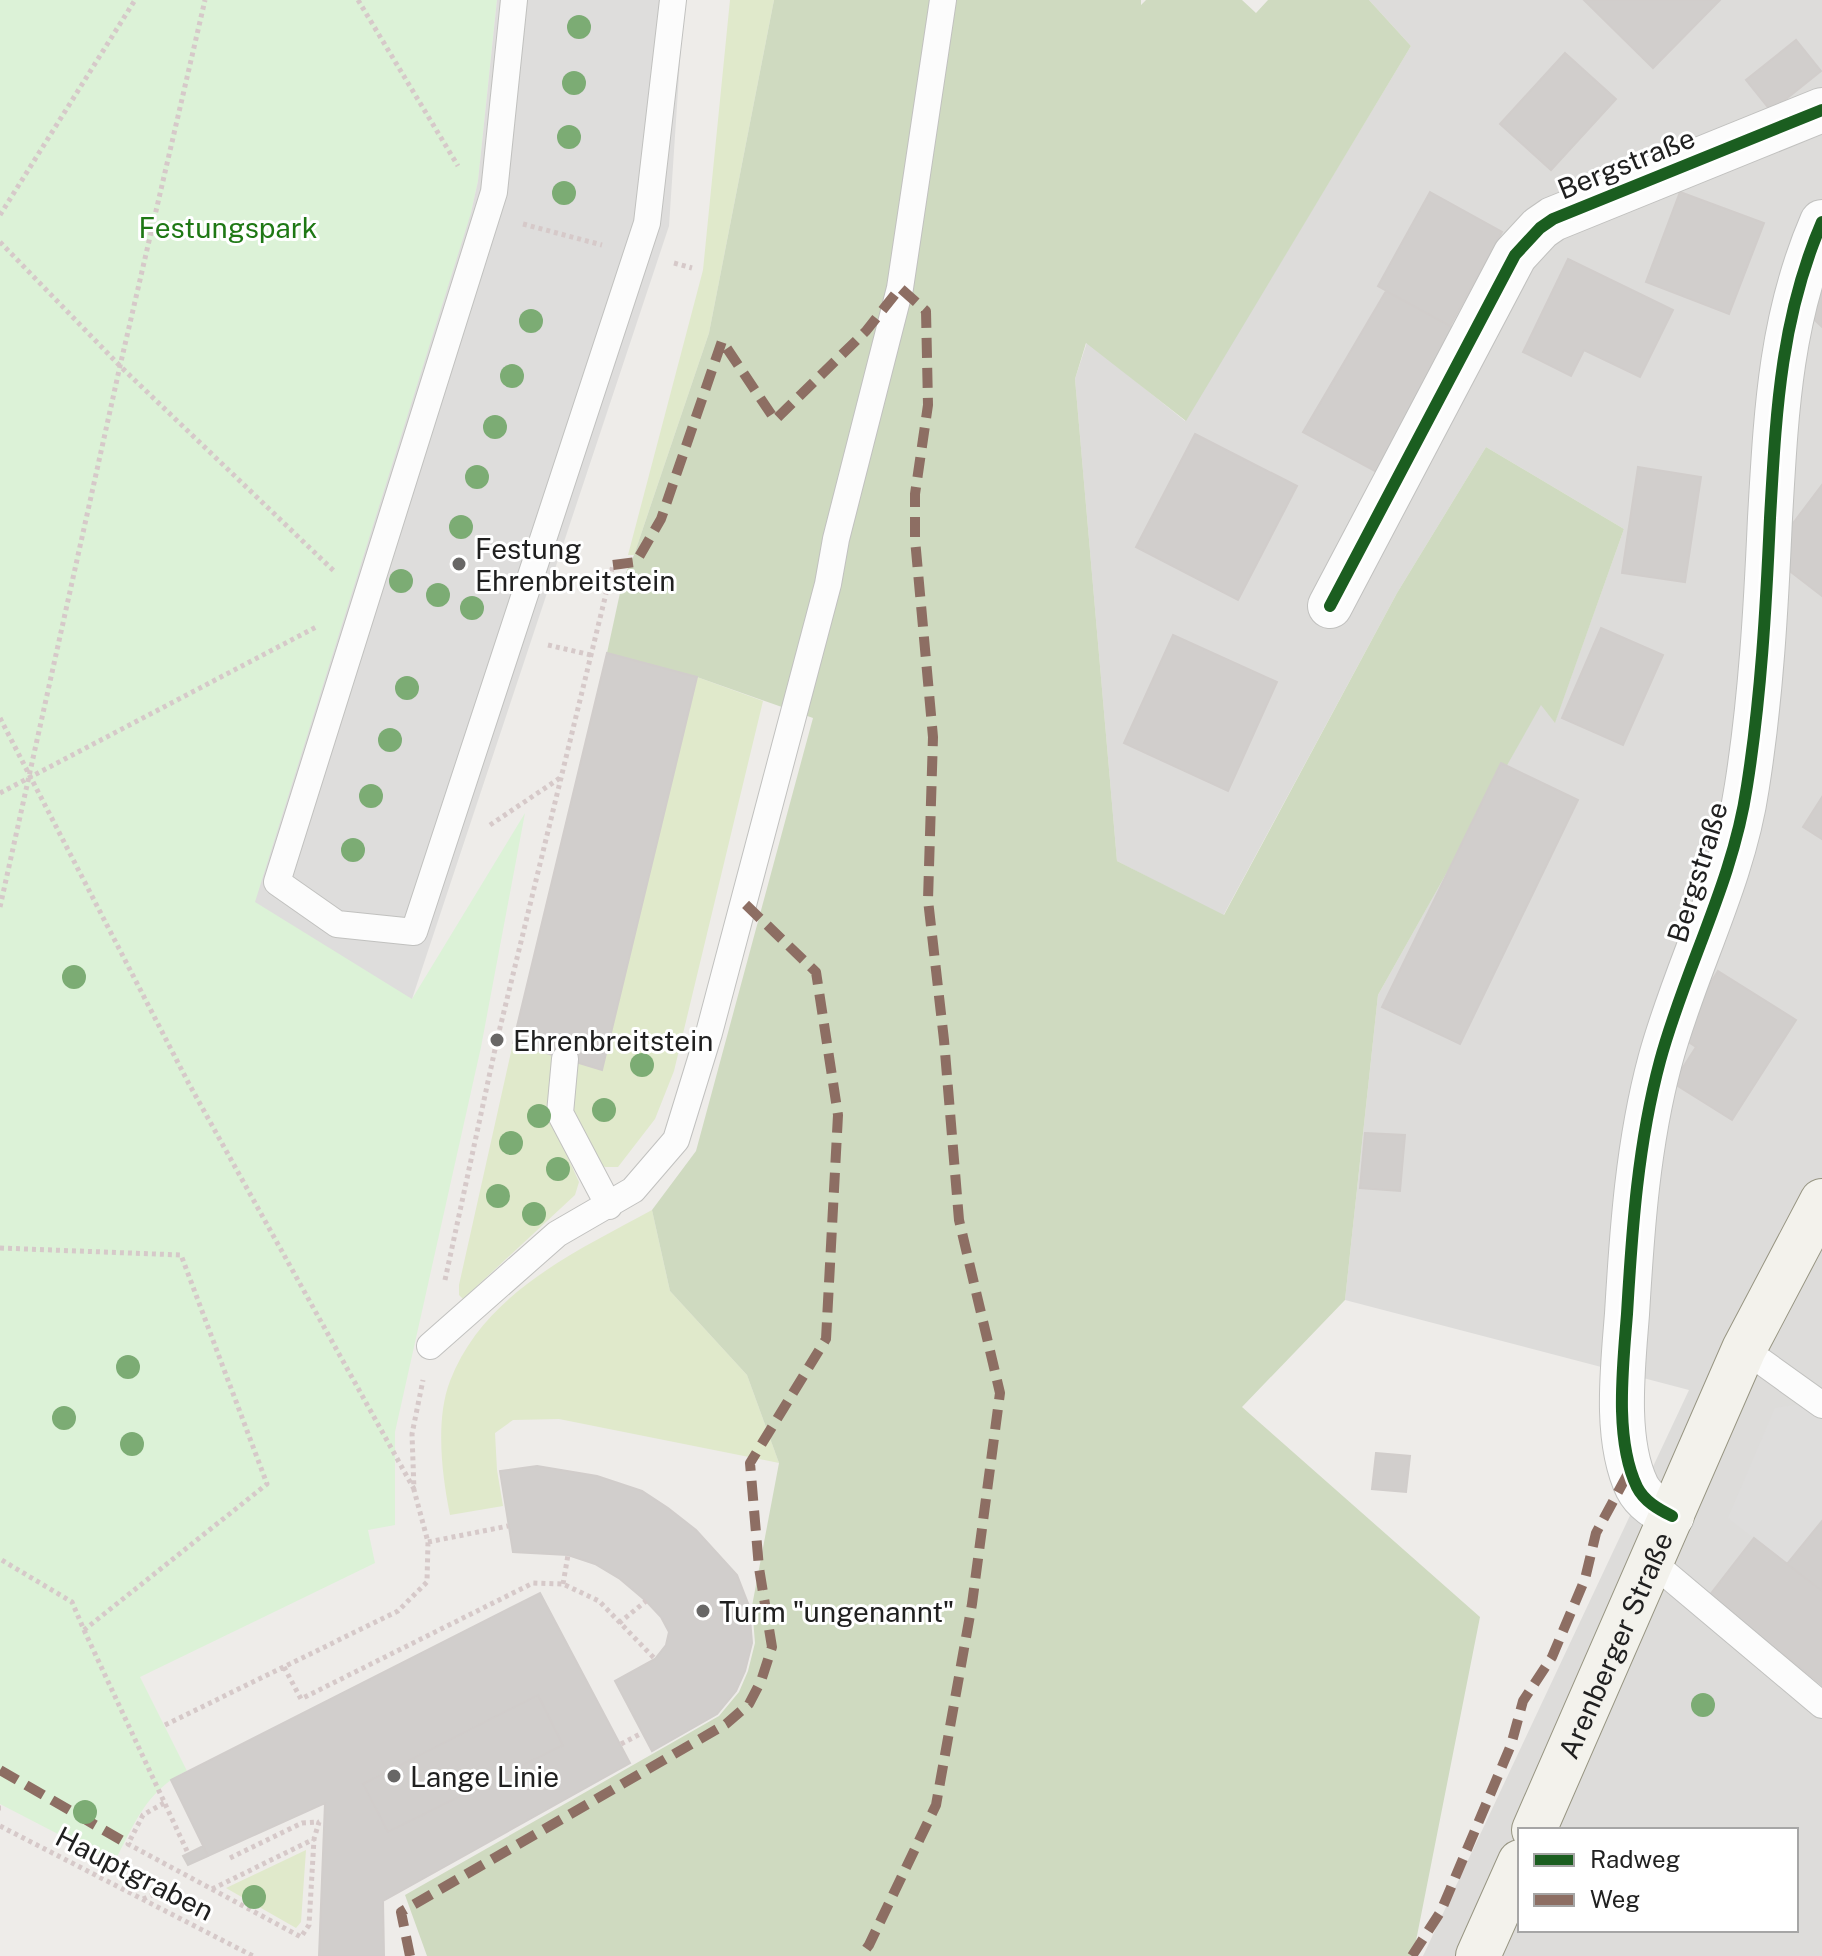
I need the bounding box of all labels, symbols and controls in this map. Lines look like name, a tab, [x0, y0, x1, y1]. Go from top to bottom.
street label: Bergstraße	[1553, 121, 1699, 205]
park label: Festungspark	[139, 211, 317, 244]
place label: Festung Ehrenbreitstein	[475, 532, 675, 597]
marker: Festung Ehrenbreitstein	[450, 555, 468, 573]
street label: Bergstraße	[1660, 798, 1734, 946]
place label: Ehrenbreitstein	[513, 1024, 713, 1057]
marker: Ehrenbreitstein	[488, 1031, 506, 1049]
street label: Arenberger Straße	[1551, 1527, 1679, 1763]
place label: Turm "ungenannt"	[719, 1595, 954, 1628]
marker: Turm "ungenannt"	[694, 1602, 712, 1620]
place label: Lange Linie	[410, 1760, 559, 1793]
marker: Lange Linie	[385, 1767, 403, 1785]
street label: Hauptgraben	[51, 1819, 219, 1927]
legend	[1518, 1828, 1798, 1932]
text: Radweg	[1590, 1845, 1681, 1873]
text: Weg	[1590, 1885, 1640, 1913]

